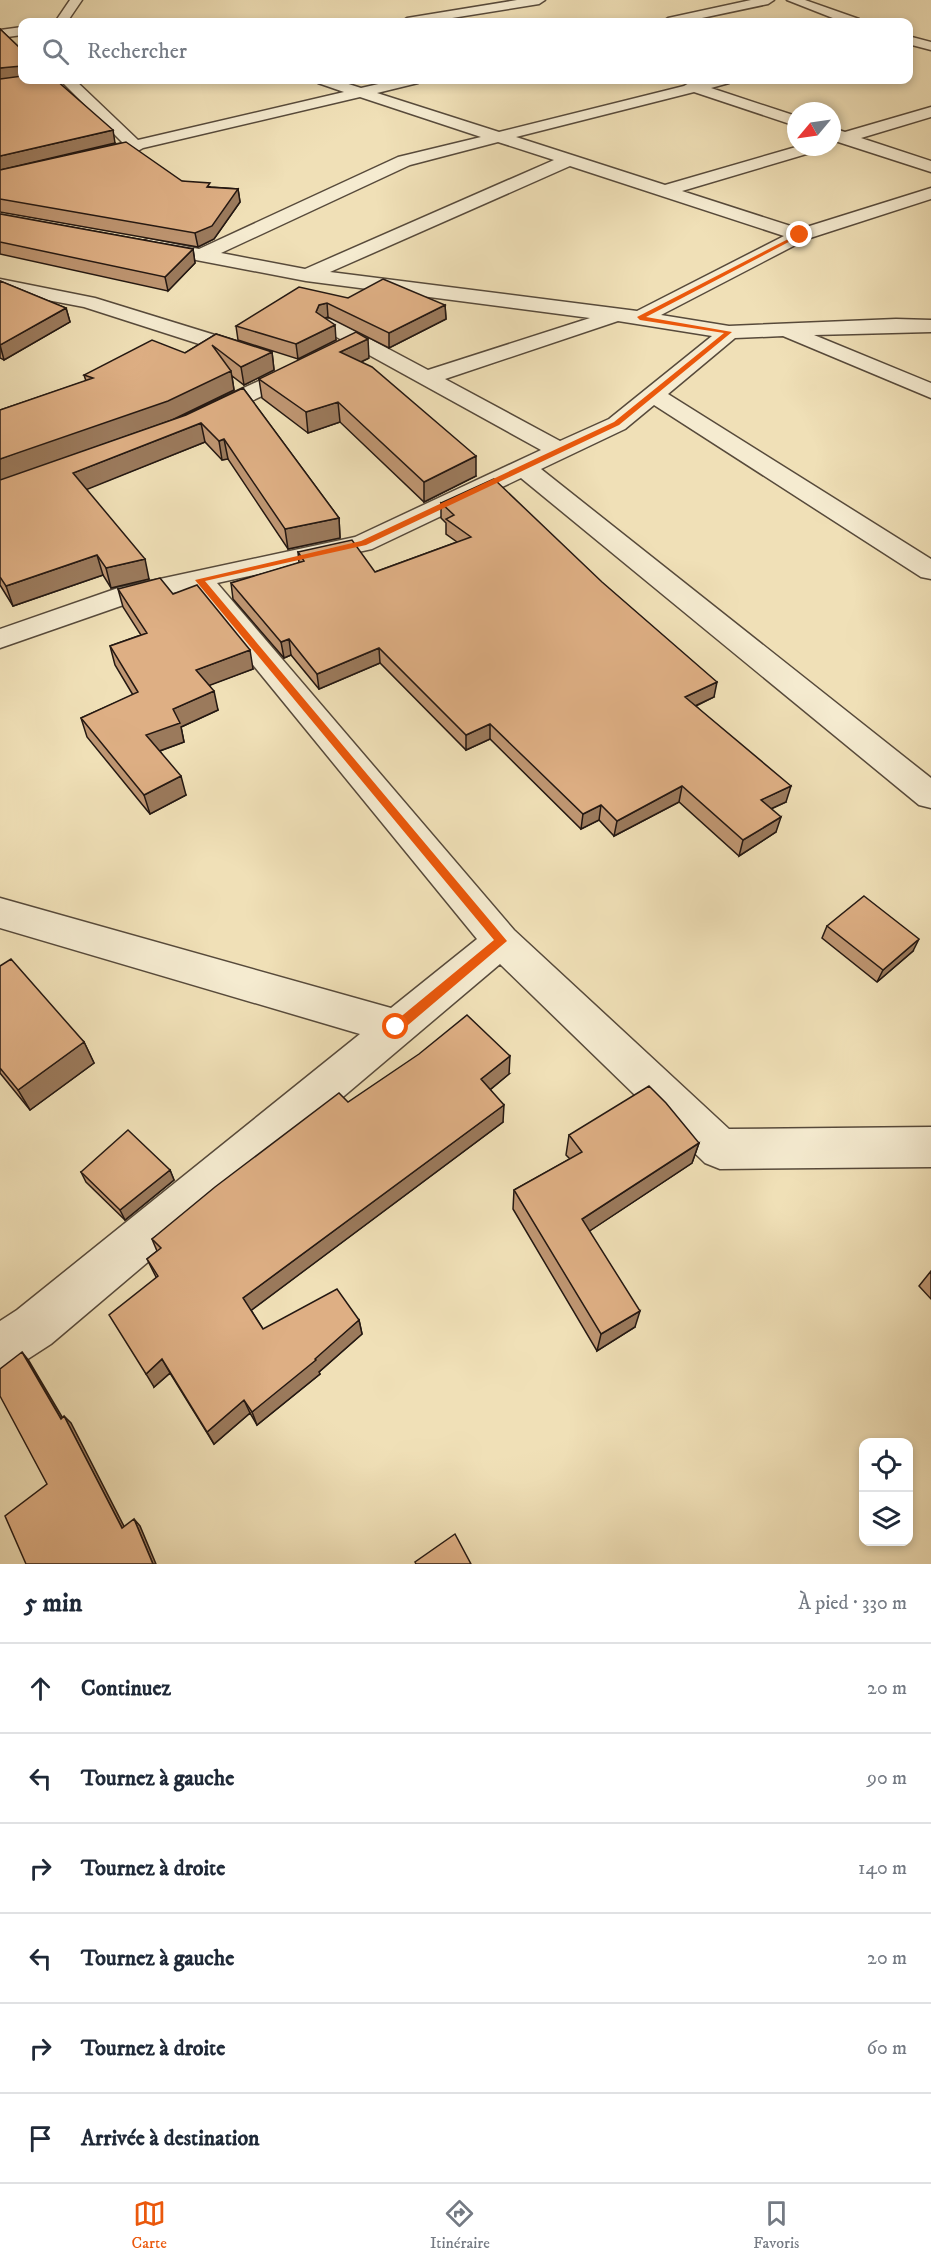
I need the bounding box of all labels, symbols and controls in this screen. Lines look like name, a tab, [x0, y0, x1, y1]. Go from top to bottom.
search box	[18, 18, 913, 84]
icon: search	[39, 35, 72, 68]
text: Rechercher	[87, 38, 187, 65]
north arrow	[787, 102, 841, 156]
route end	[786, 221, 812, 247]
route start	[382, 1013, 408, 1039]
map controls	[859, 1438, 913, 1546]
button: locate	[859, 1438, 913, 1492]
button: layers	[859, 1492, 913, 1546]
text: 5 min	[24, 1587, 82, 1620]
text: À pied · 330 m	[798, 1591, 907, 1616]
icon: ahead	[24, 1672, 57, 1705]
text: Continuez	[81, 1675, 171, 1702]
text: 20 m	[867, 1676, 907, 1701]
icon: left	[24, 1762, 57, 1795]
text: Tournez à gauche	[81, 1765, 234, 1792]
text: 90 m	[867, 1766, 907, 1791]
icon: right	[24, 1852, 57, 1885]
text: Tournez à droite	[81, 1855, 225, 1882]
text: 140 m	[858, 1856, 907, 1881]
icon: left	[24, 1942, 57, 1975]
text: Tournez à gauche	[81, 1945, 234, 1972]
text: 20 m	[867, 1946, 907, 1971]
icon: right	[24, 2032, 57, 2065]
text: Tournez à droite	[81, 2035, 225, 2062]
text: 60 m	[867, 2036, 907, 2061]
icon: arrive	[24, 2122, 57, 2155]
text: Arrivée à destination	[81, 2125, 260, 2152]
tab: Carte	[132, 2197, 167, 2253]
tab: Itinéraire	[430, 2197, 490, 2253]
tab: Favoris	[753, 2197, 799, 2253]

